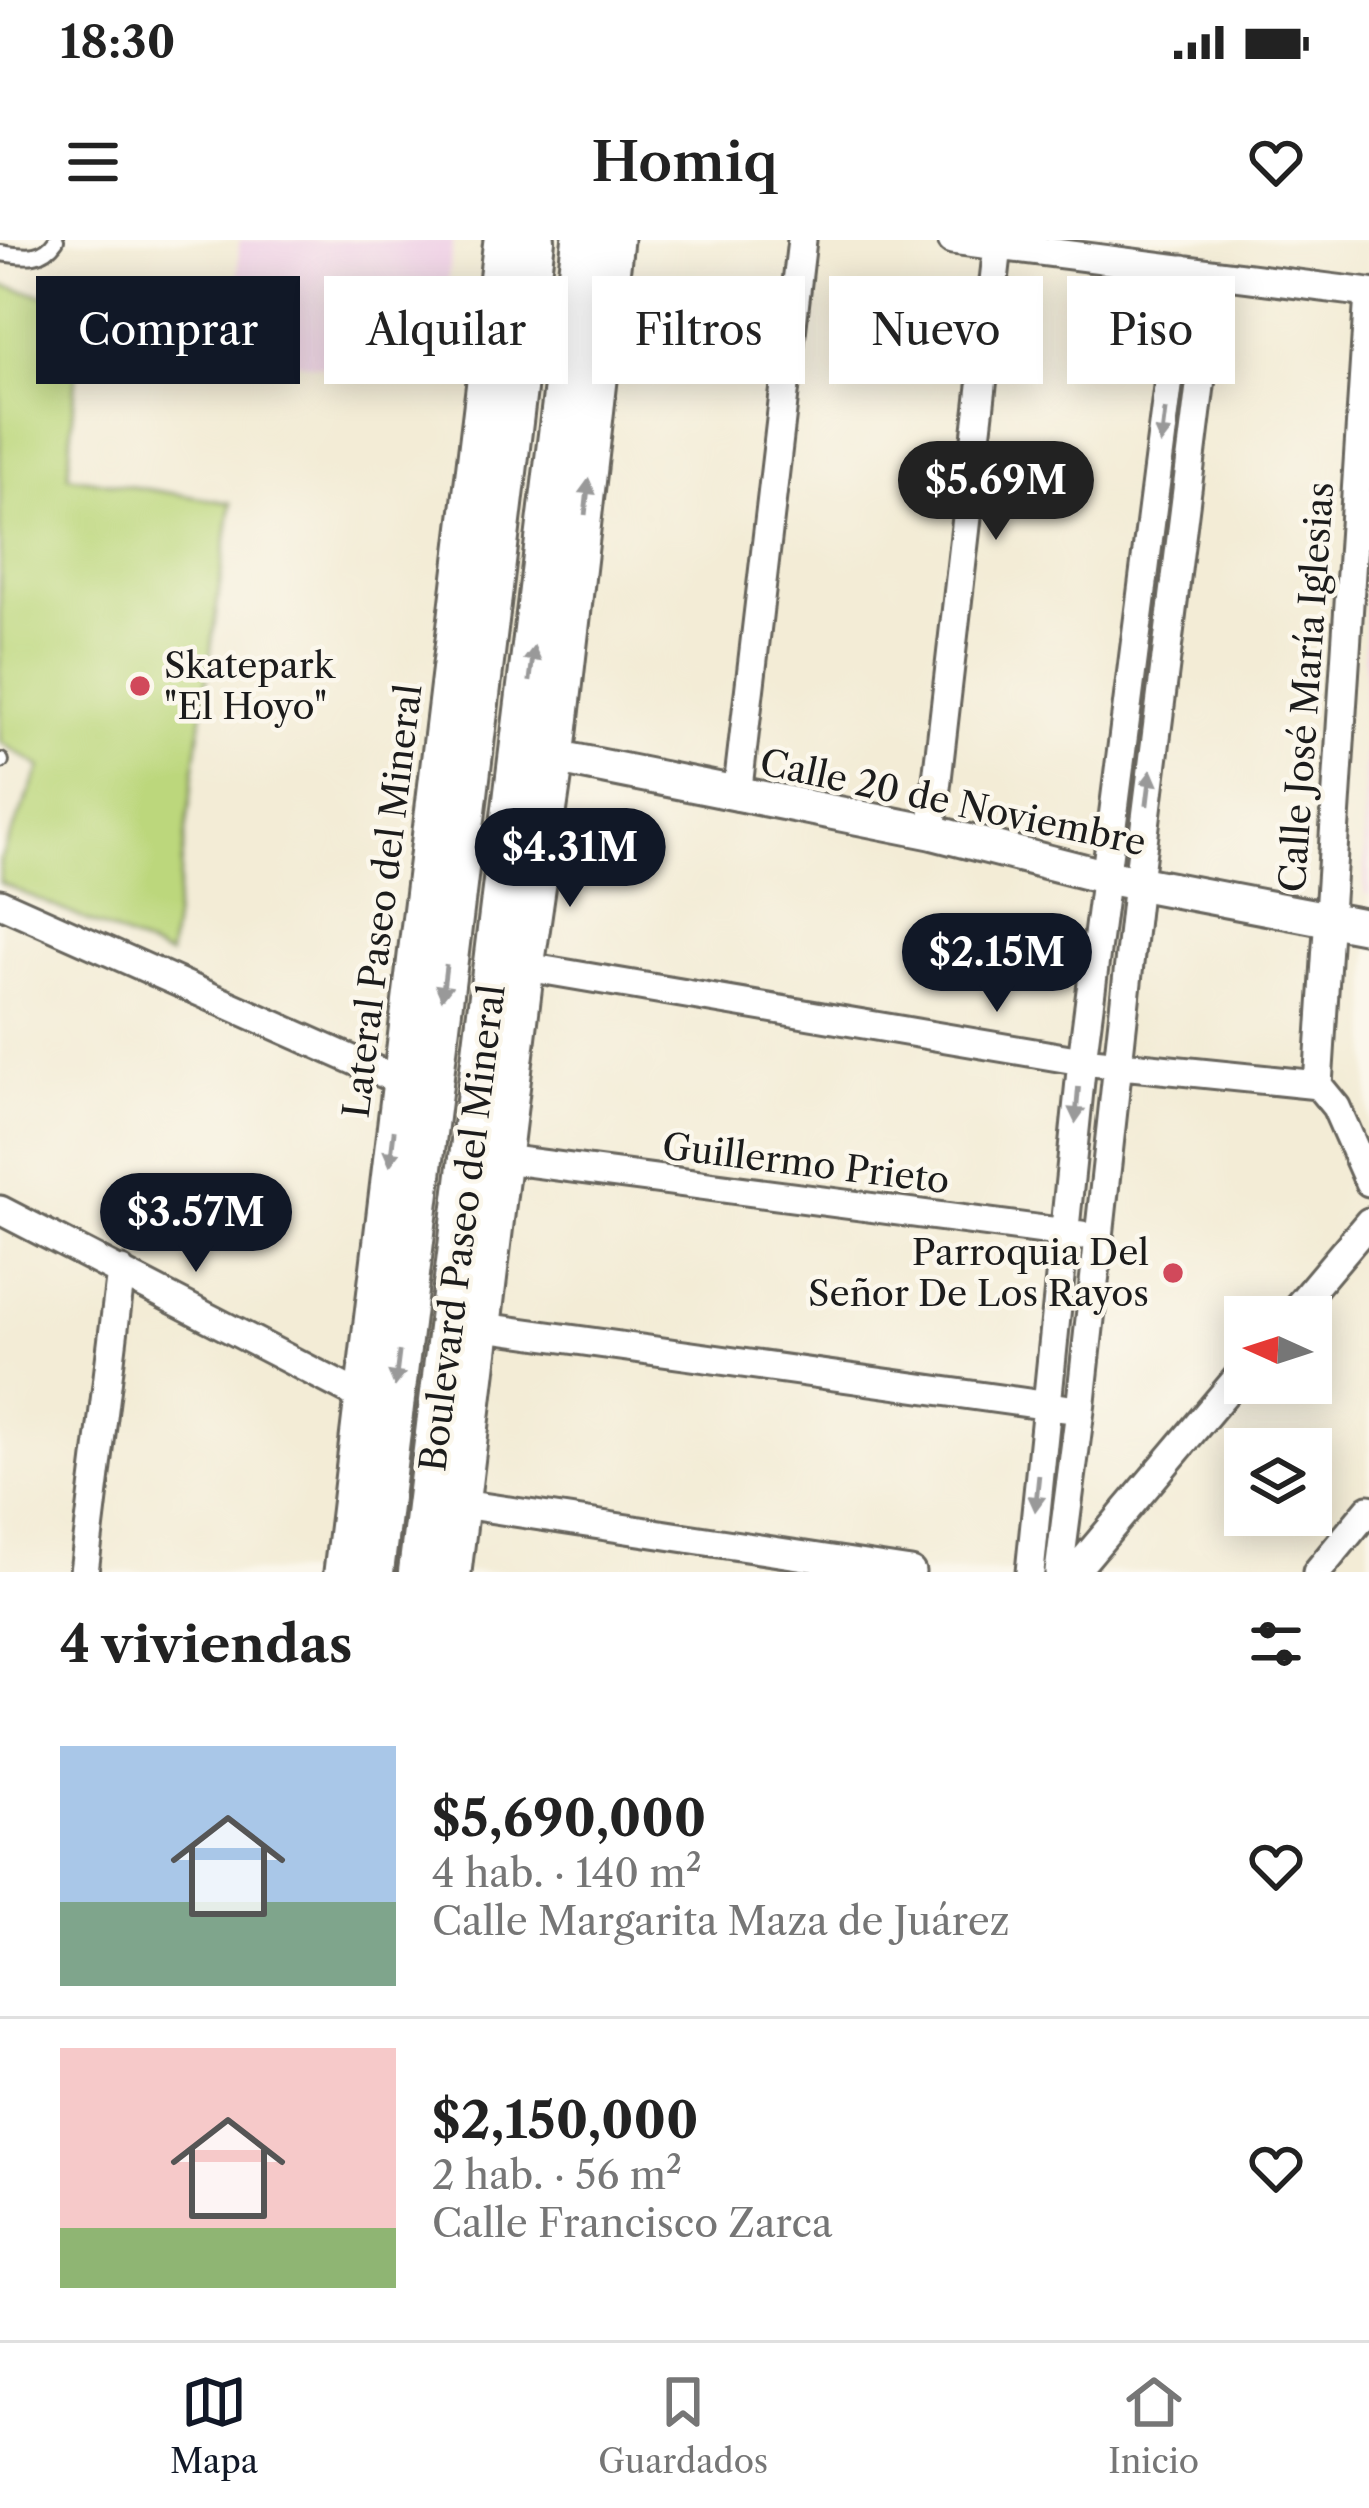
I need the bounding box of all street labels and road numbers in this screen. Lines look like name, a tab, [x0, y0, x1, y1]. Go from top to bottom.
street label: Calle José María Iglesias	[1270, 480, 1342, 894]
street label: Lateral Paseo del Mineral	[334, 682, 430, 1120]
street label: Calle 20 de Noviembre	[756, 740, 1150, 864]
street label: Boulevard Paseo del Mineral	[410, 982, 514, 1474]
street label: Guillermo Prieto	[660, 1124, 952, 1202]

